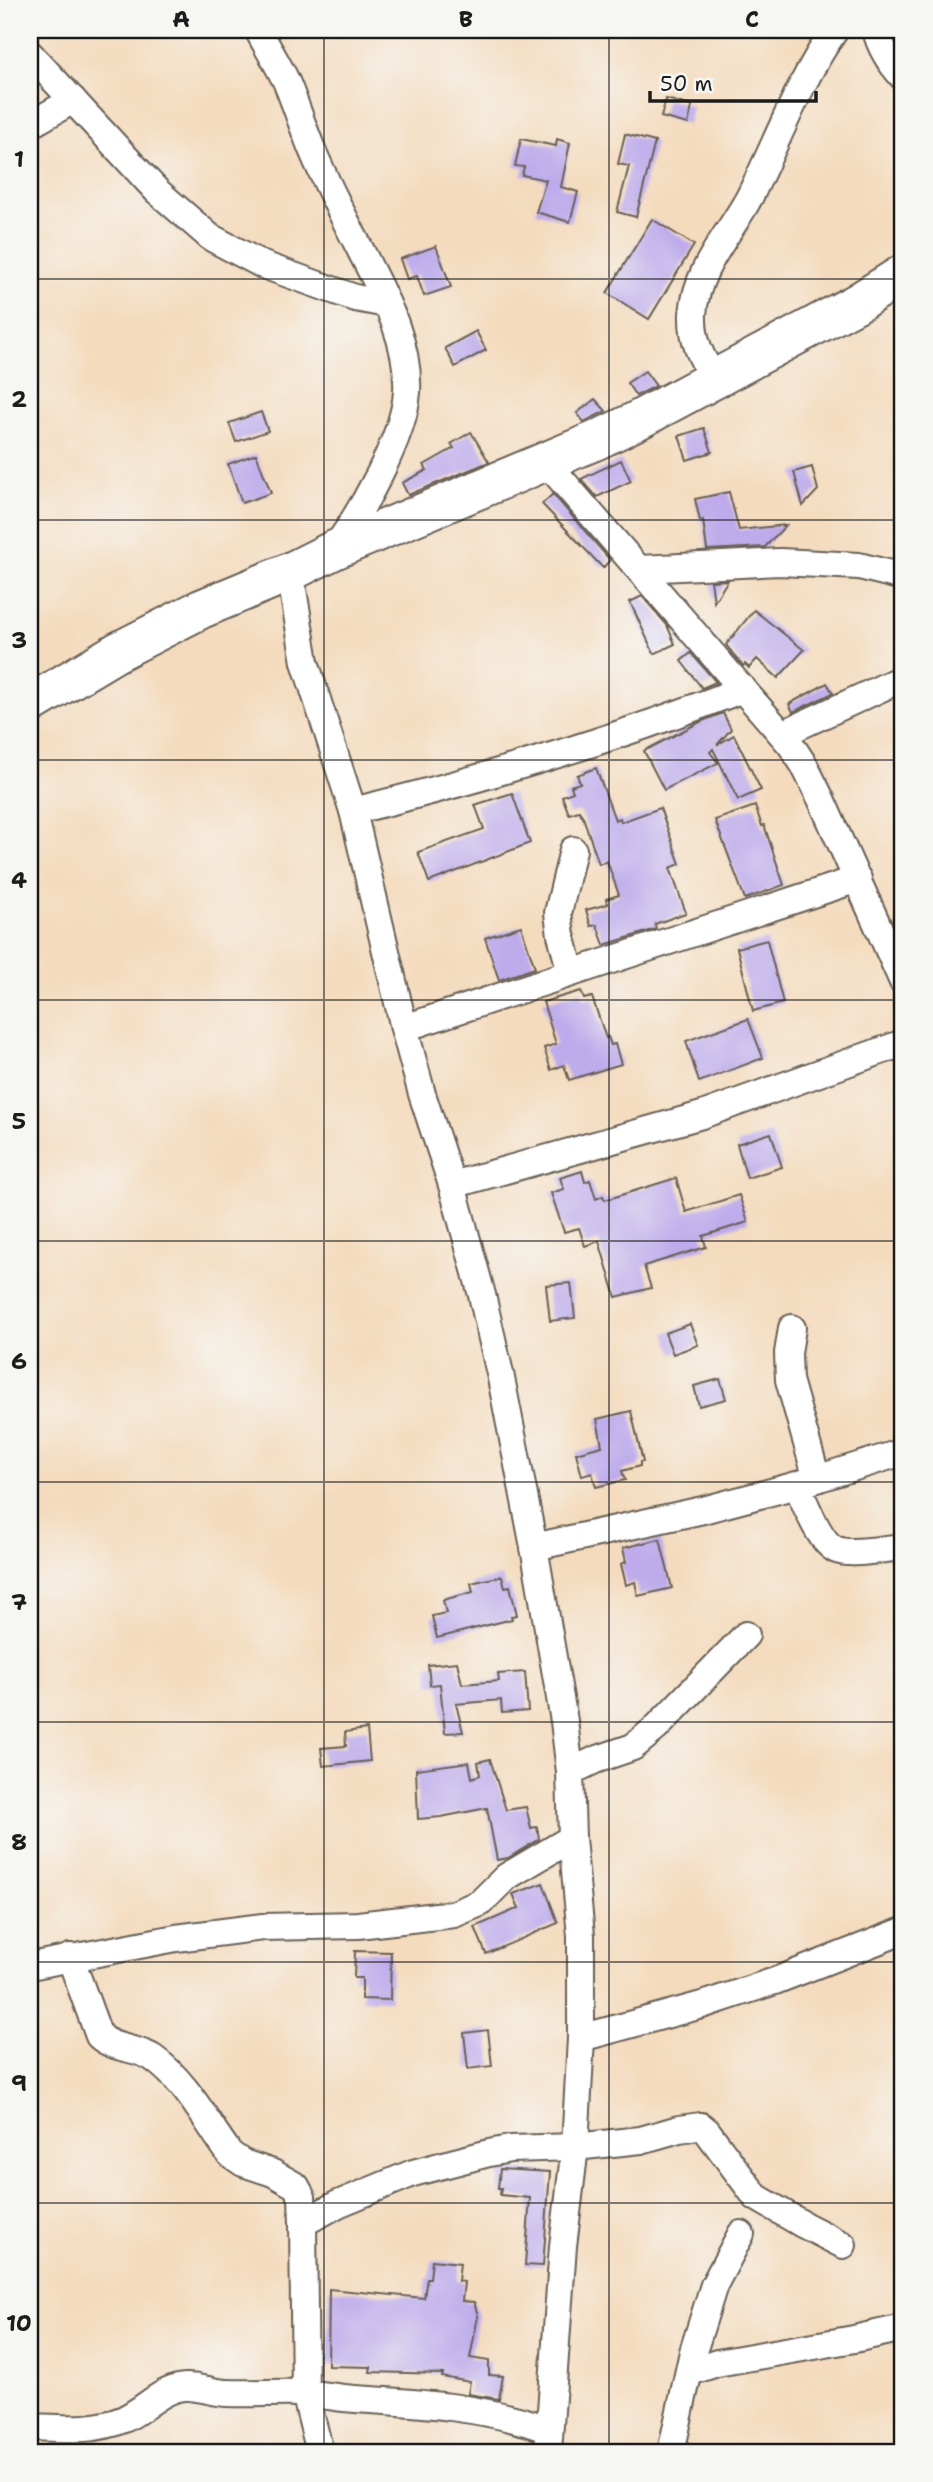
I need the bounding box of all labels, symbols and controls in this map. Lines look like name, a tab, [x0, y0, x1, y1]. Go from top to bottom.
text: A	[172, 4, 190, 34]
text: B	[459, 4, 473, 34]
text: C	[745, 4, 759, 34]
scale bar	[650, 60, 816, 104]
text: 50 m	[660, 70, 713, 98]
text: 1	[14, 144, 24, 174]
text: 2	[11, 384, 27, 414]
text: 3	[11, 625, 27, 655]
text: 4	[11, 865, 27, 895]
text: 5	[12, 1106, 26, 1136]
text: 6	[11, 1346, 27, 1376]
text: 7	[11, 1587, 27, 1617]
text: 8	[11, 1827, 27, 1857]
text: 9	[11, 2068, 27, 2098]
text: 10	[6, 2308, 32, 2338]

